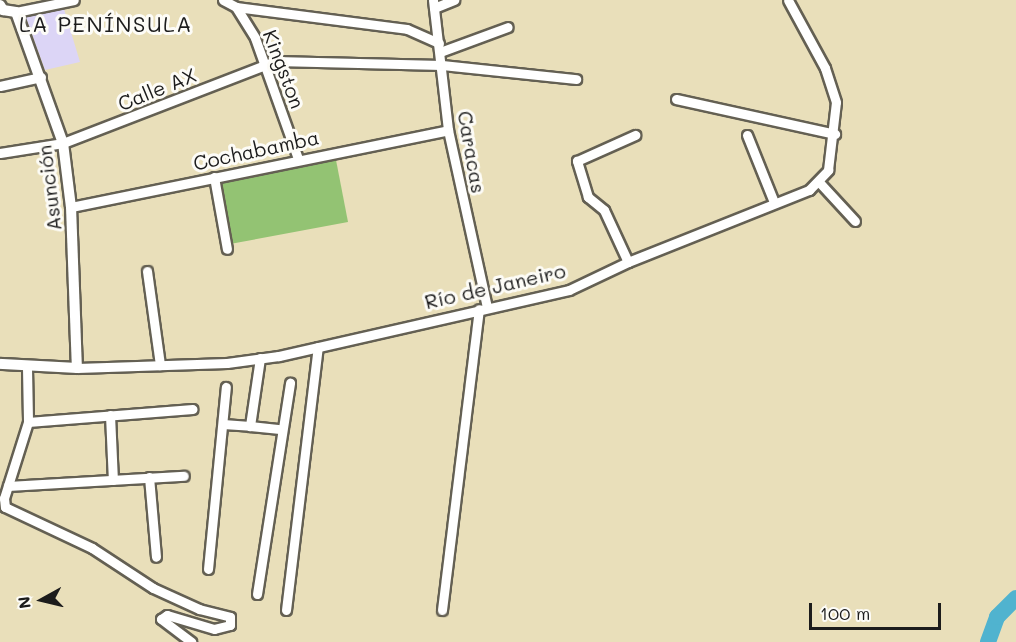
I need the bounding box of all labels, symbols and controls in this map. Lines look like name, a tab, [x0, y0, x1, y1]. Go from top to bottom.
district label: LA PENÍNSULA	[19, 11, 193, 37]
street label: Kingston	[258, 26, 310, 112]
street label: Calle AX	[114, 62, 200, 116]
street label: Caracas	[453, 109, 491, 195]
street label: Cochabamba	[191, 125, 321, 175]
street label: Asunción	[32, 144, 66, 232]
street label: Río de Janeiro	[422, 258, 568, 314]
north arrow	[12, 570, 72, 630]
scale bar	[812, 591, 944, 629]
text: N	[12, 595, 35, 610]
text: 100 m	[820, 601, 870, 625]

